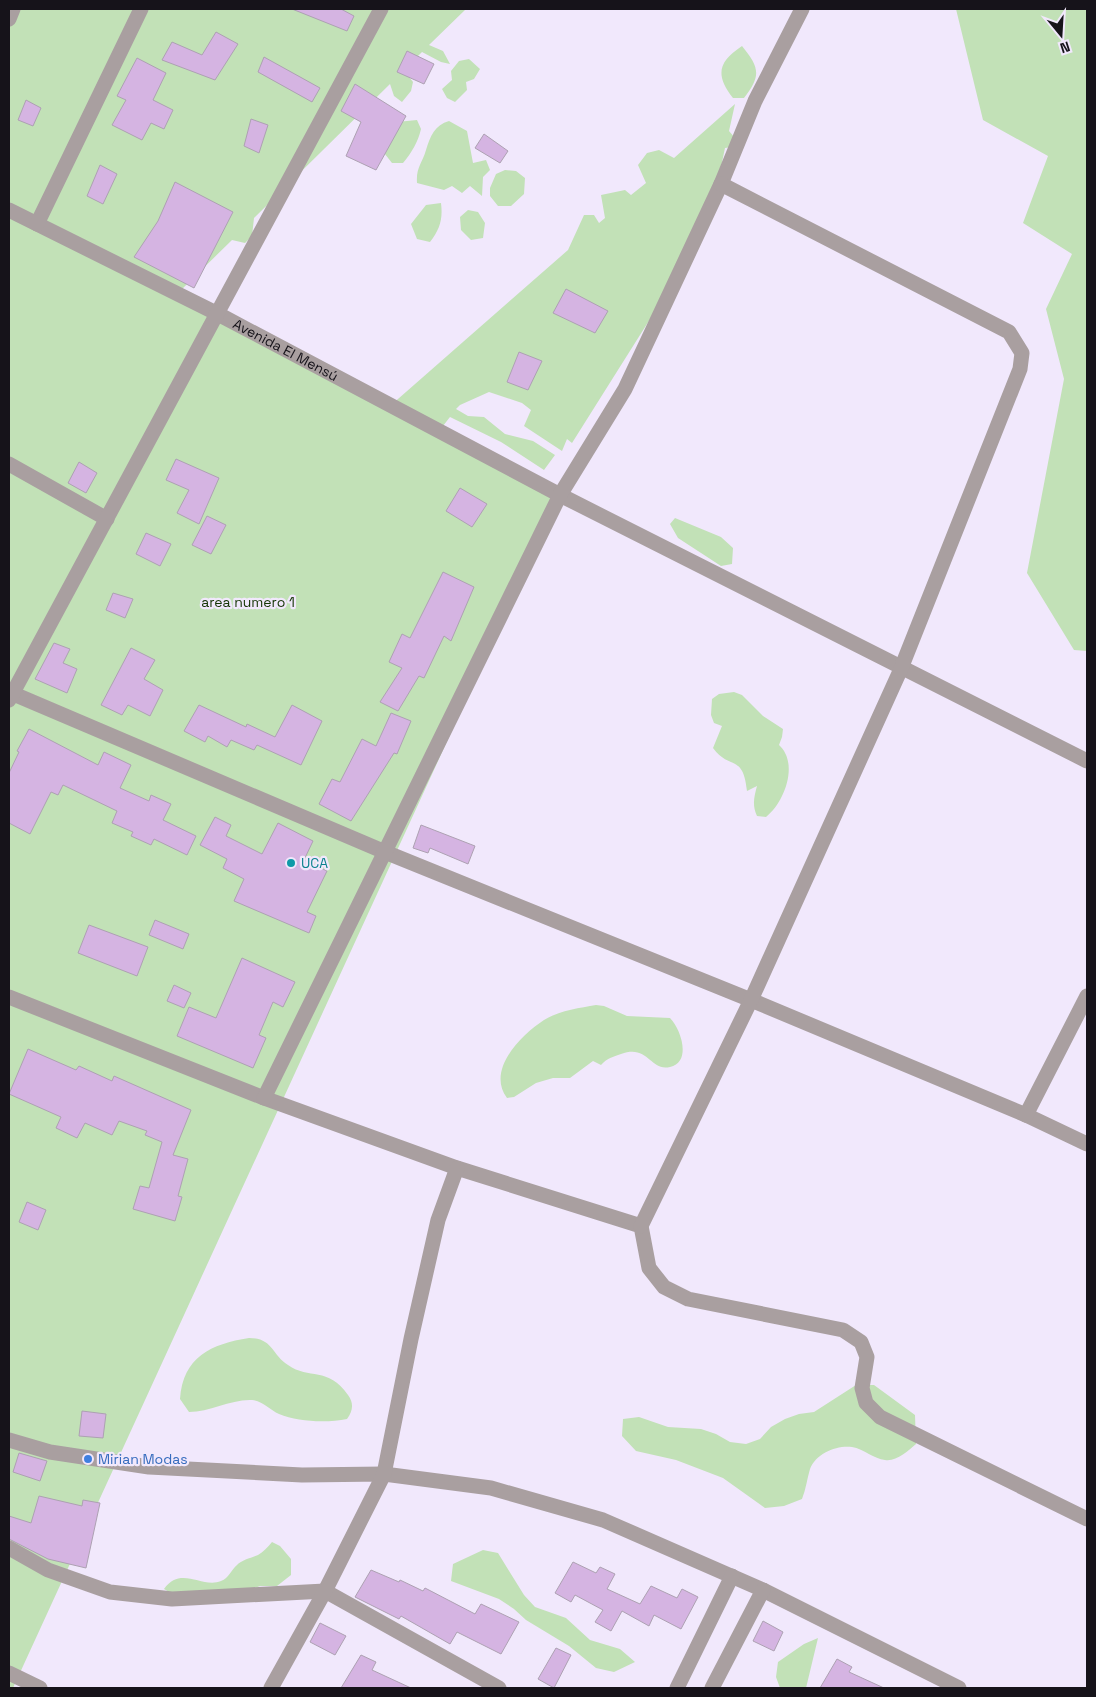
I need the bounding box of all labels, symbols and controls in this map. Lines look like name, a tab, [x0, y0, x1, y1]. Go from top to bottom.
north arrow	[1036, 10, 1086, 60]
text: N	[1058, 37, 1072, 57]
street label: Avenida El Mensú	[230, 315, 341, 385]
park label: area numero 1	[201, 593, 295, 611]
place label: UCA	[301, 854, 328, 872]
marker: UCA	[285, 857, 297, 869]
place label: Mirian Modas	[98, 1450, 188, 1468]
marker: Mirian Modas	[82, 1453, 94, 1465]

